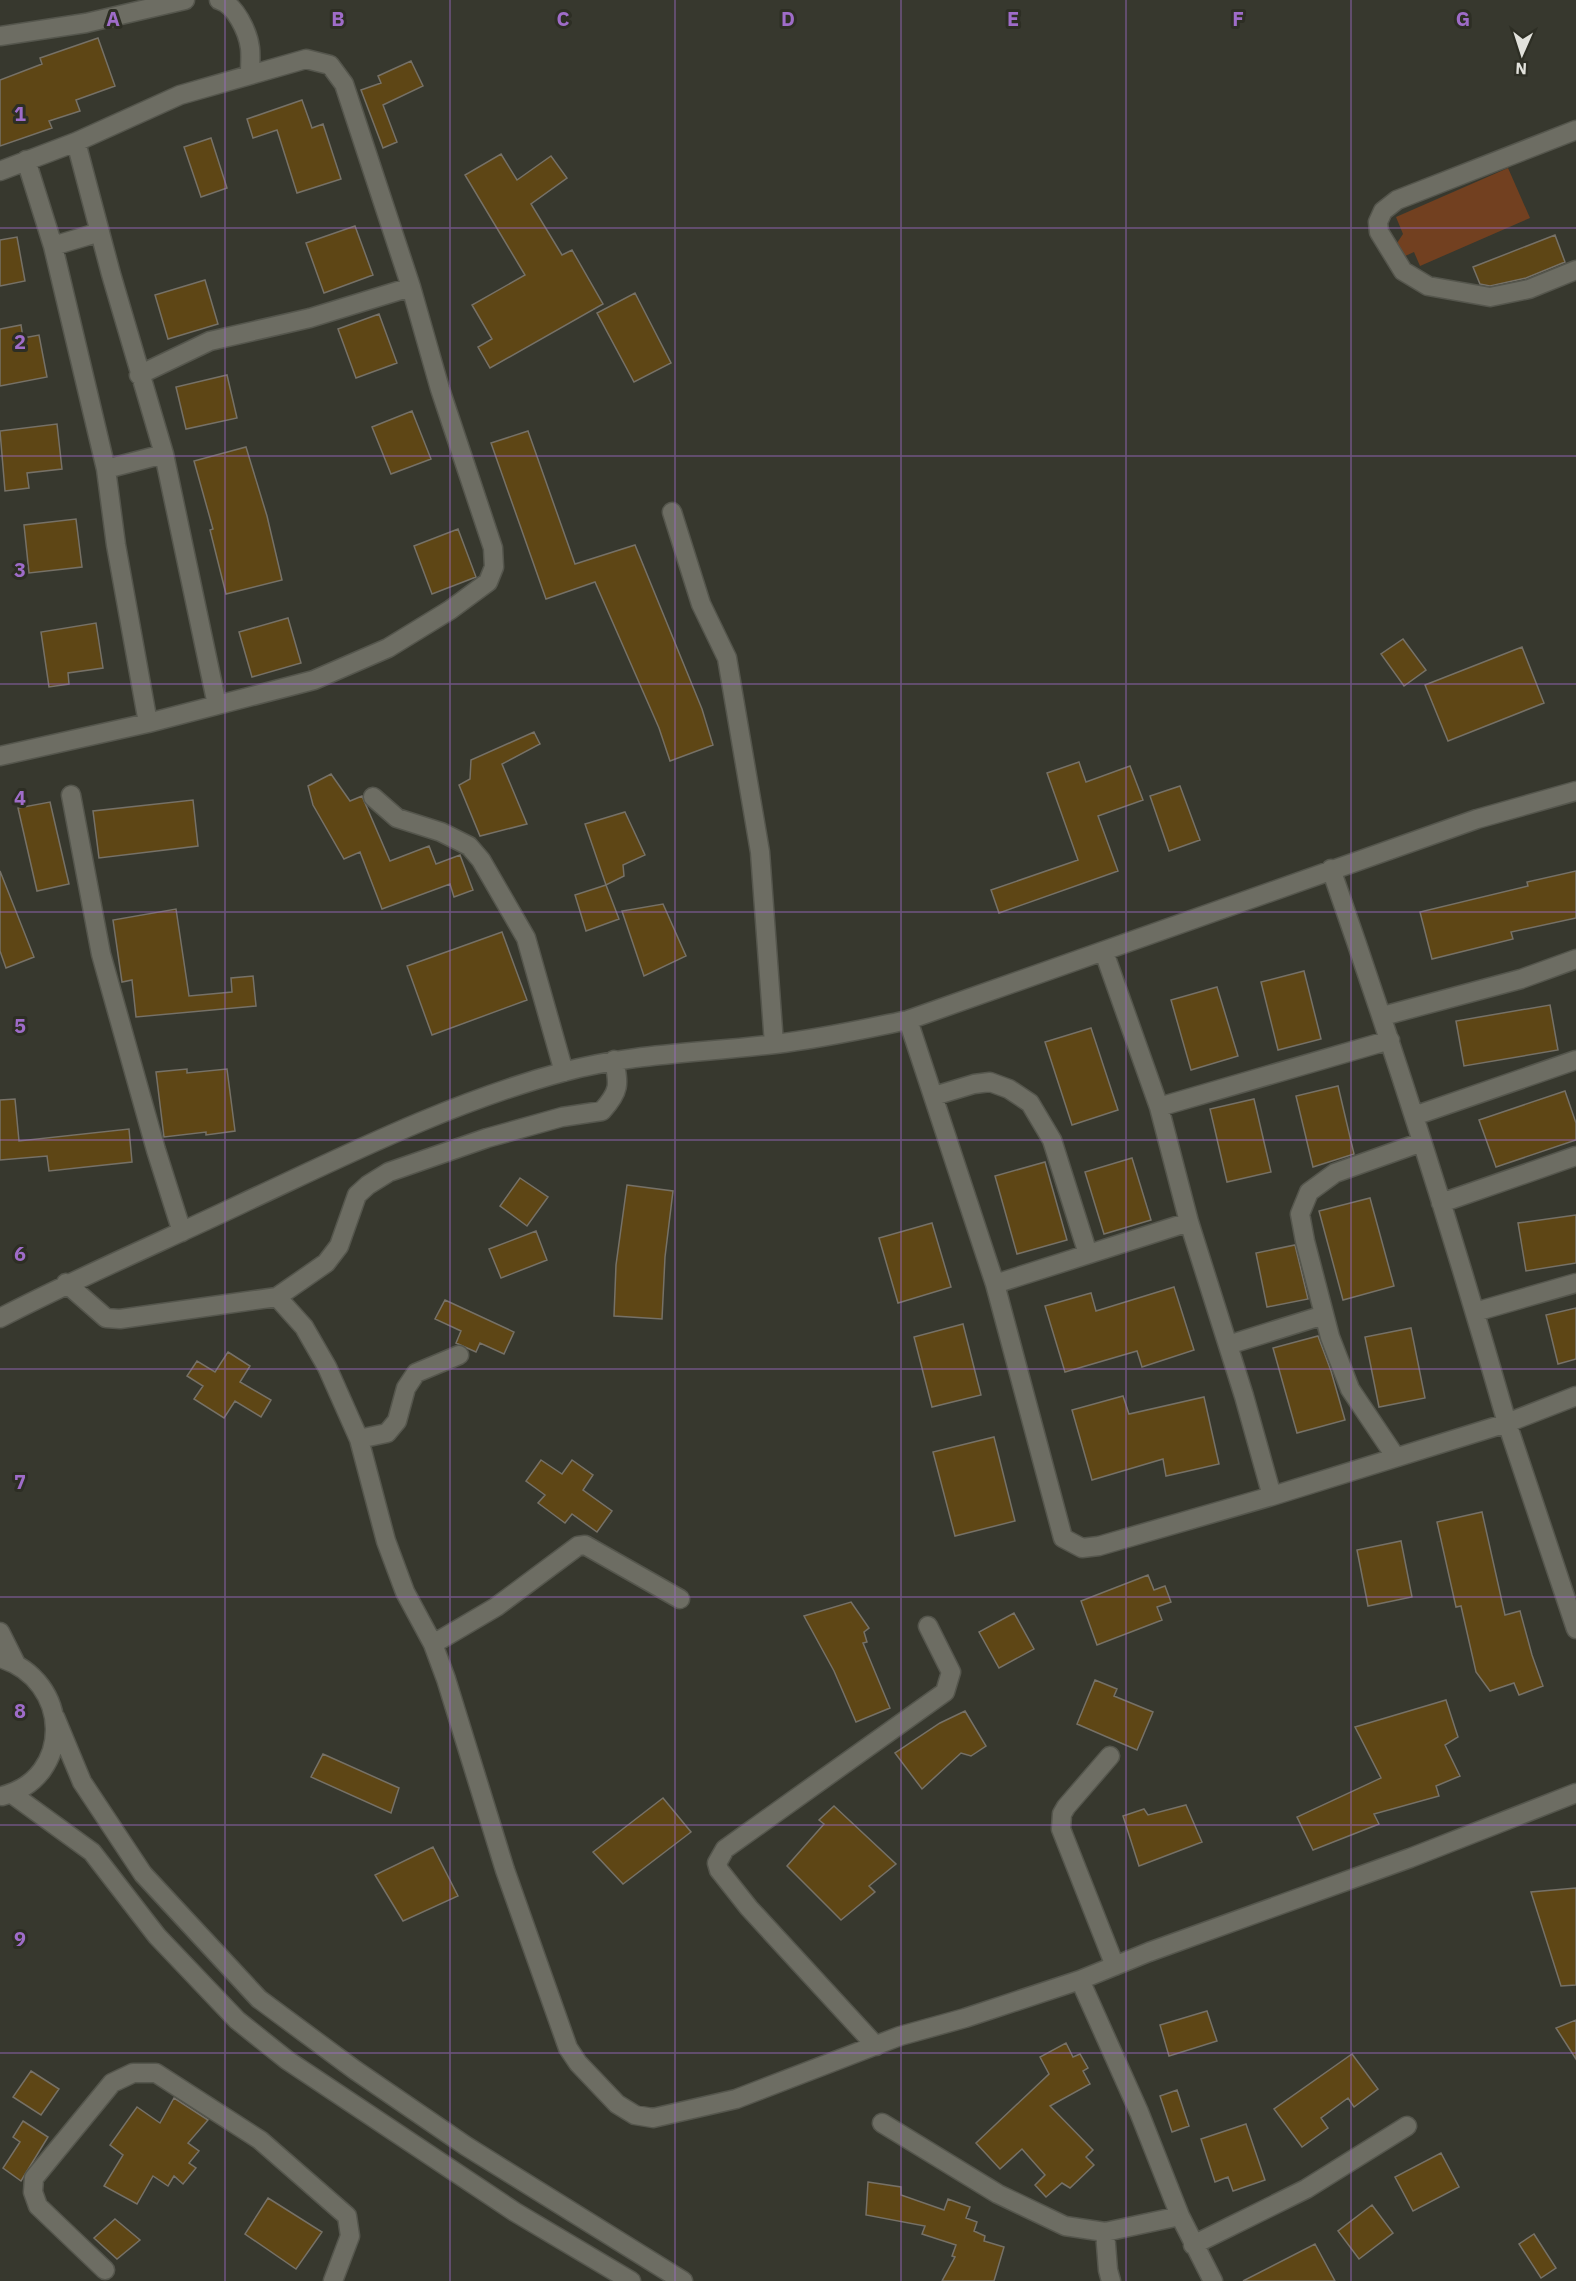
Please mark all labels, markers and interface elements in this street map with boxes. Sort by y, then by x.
text: A [106,5,120,32]
text: B [331,5,345,32]
text: C [556,5,570,32]
text: D [781,5,795,32]
text: E [1007,5,1019,32]
text: F [1232,5,1244,32]
text: G [1456,5,1470,32]
north arrow [1492,24,1552,84]
text: N [1515,59,1528,79]
text: 1 [14,100,26,127]
text: 2 [14,328,26,355]
text: 3 [14,556,26,583]
text: 4 [14,784,26,811]
text: 5 [14,1012,26,1039]
text: 6 [14,1240,26,1267]
text: 7 [14,1468,26,1495]
text: 8 [14,1697,26,1724]
text: 9 [14,1925,26,1952]

